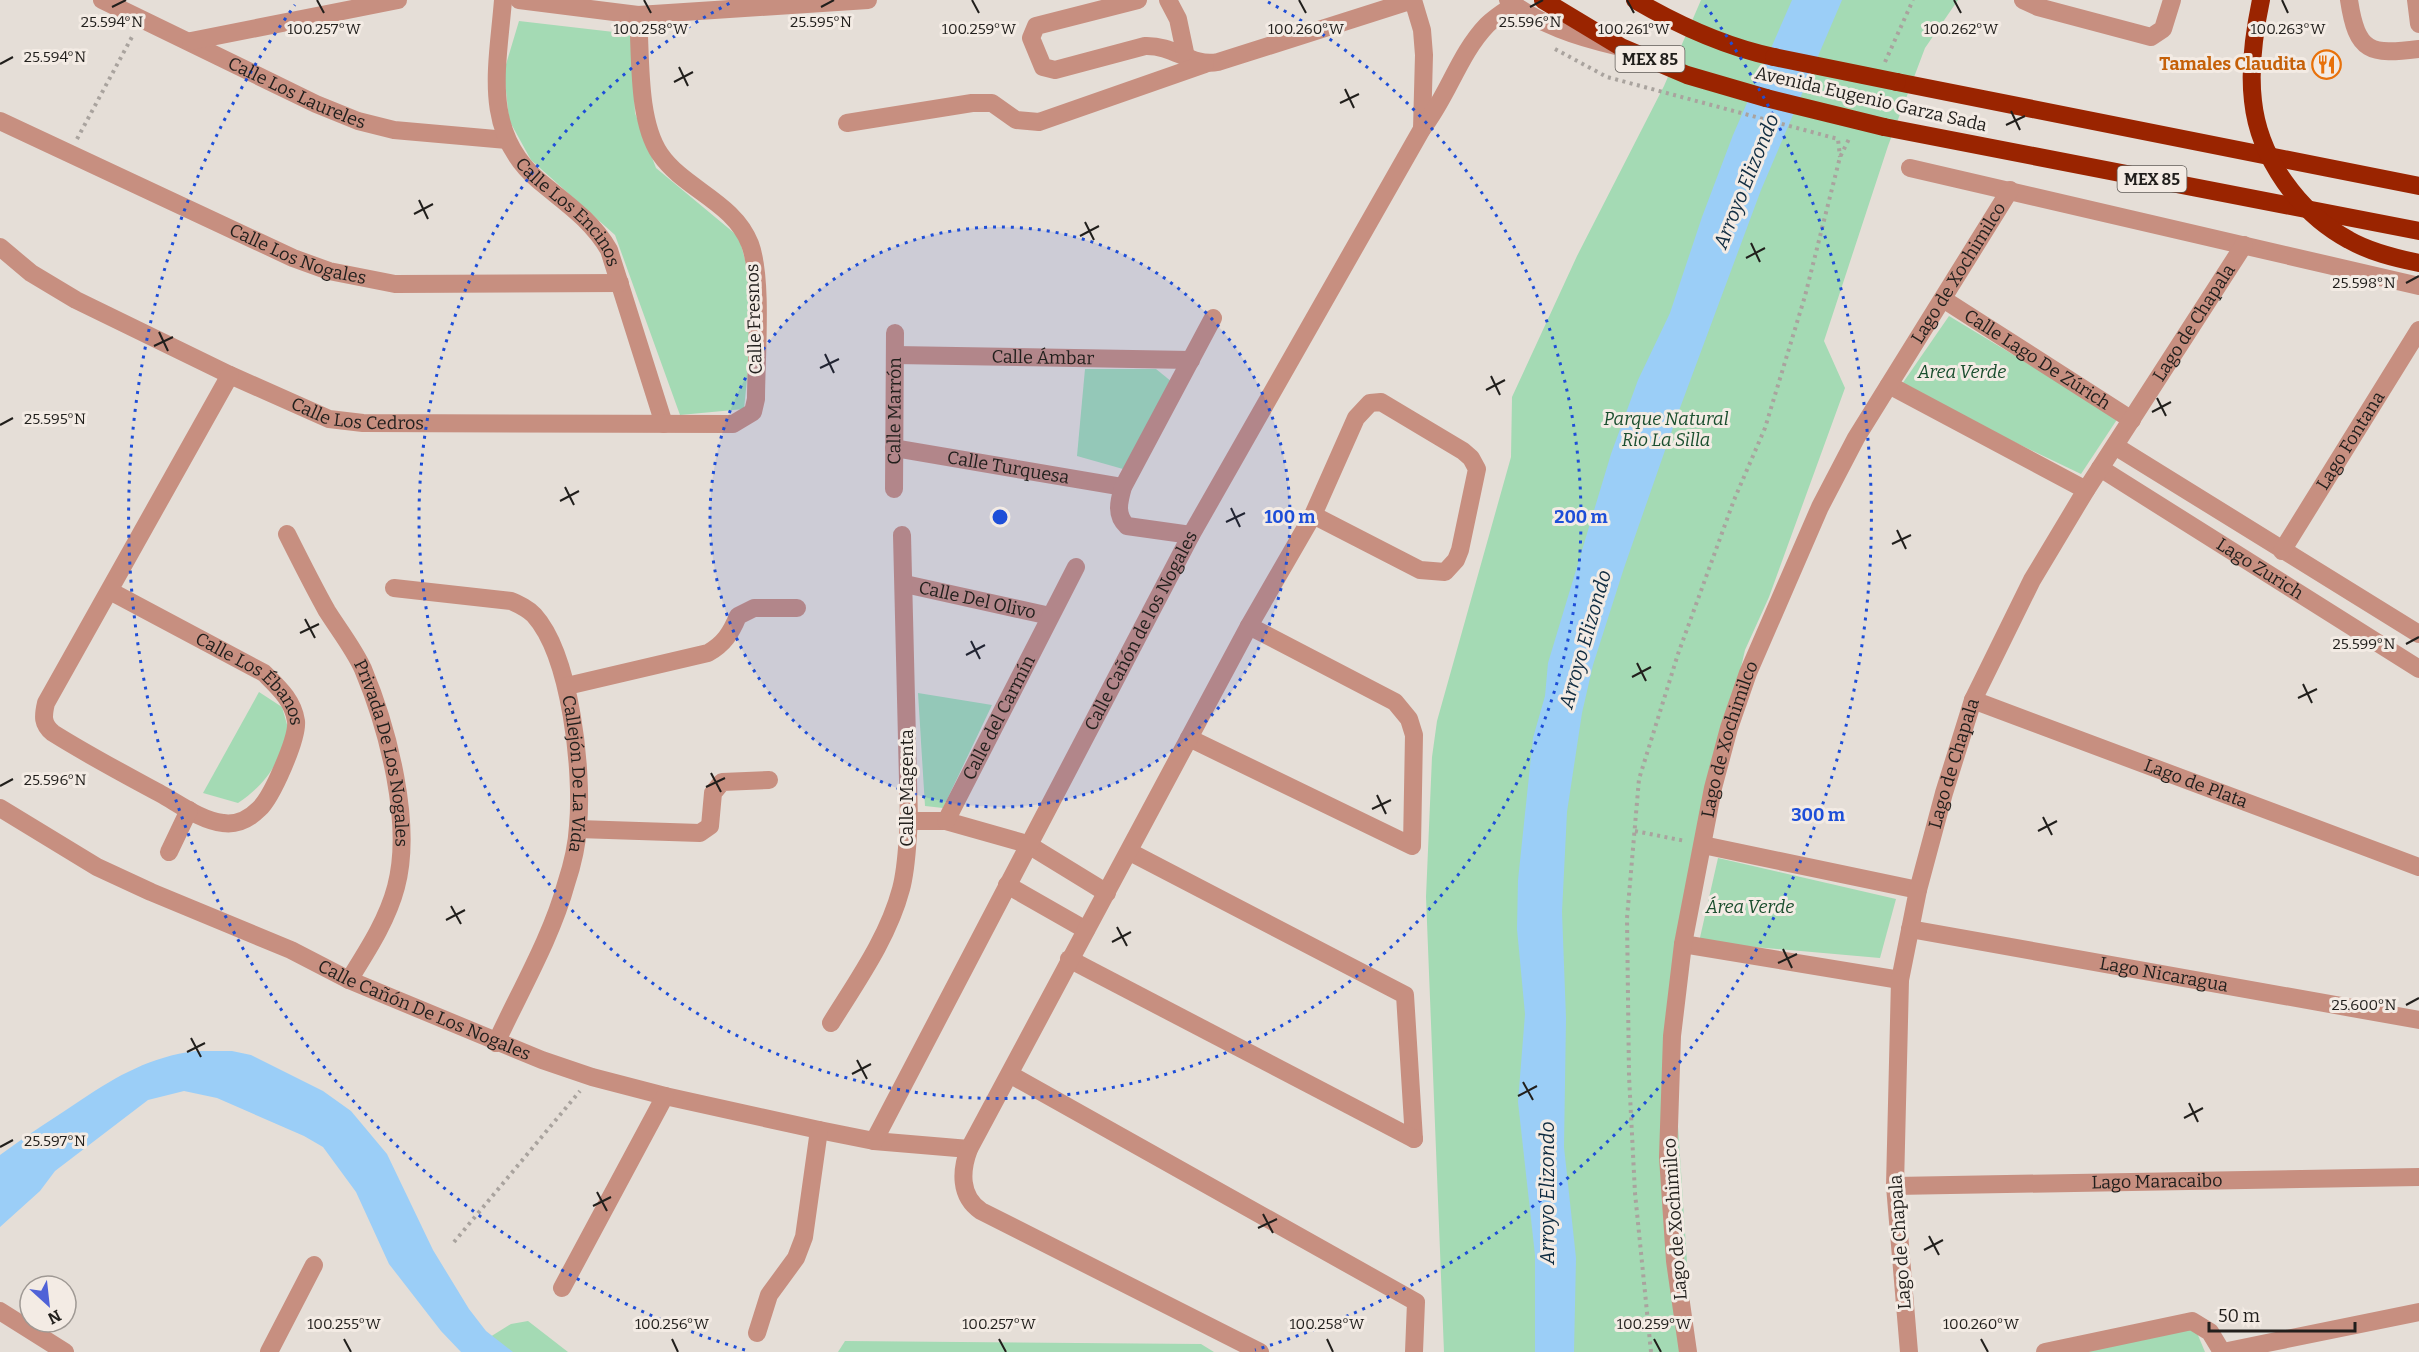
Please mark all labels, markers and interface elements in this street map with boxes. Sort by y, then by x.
text: 25.594°N [81,13,143,31]
text: 25.595°N [790,13,852,31]
text: 25.596°N [1499,13,1561,31]
text: 100.257°W [287,20,361,38]
text: 100.258°W [614,20,689,38]
text: 100.259°W [942,20,1017,38]
text: 100.260°W [1268,20,1345,38]
text: 100.261°W [1598,20,1671,38]
text: 100.262°W [1924,20,1999,38]
text: 100.263°W [2250,20,2326,38]
road number: MEX 85 [1616,46,1684,72]
text: 25.594°N [24,48,86,66]
restaurant icon: Tamales Claudita [2311,48,2343,80]
street label: Calle Los Laureles [224,52,368,133]
place label: Tamales Claudita [2159,53,2306,75]
street label: Avenida Eugenio Garza Sada [1753,62,1989,136]
water label: Arroyo Elizondo [1708,110,1784,253]
street label: Calle Los Encinos [511,153,624,269]
road number: MEX 85 [2118,166,2186,192]
street label: Lago de Xochimilco [1906,198,2011,348]
street label: Calle Los Nogales [226,219,368,289]
street label: Lago de Chapala [2148,260,2240,385]
street label: Calle Fresnos [741,263,767,375]
text: 25.598°N [2332,274,2396,292]
street label: Calle Lago De Zúrich [1960,304,2115,414]
street label: Calle Ámbar [991,346,1095,369]
street label: Calle Marrón [883,357,906,465]
park label: Area Verde [1917,361,2006,383]
street label: Lago Fontana [2312,387,2389,494]
street label: Calle Los Cedros [288,393,424,434]
park label: Parque Natural Rio La Silla [1603,408,1729,451]
text: 25.595°N [24,410,86,428]
street label: Calle Turquesa [946,446,1071,489]
text: 100 m [1264,506,1316,528]
text: 200 m [1554,506,1608,528]
centre of rings [990,507,1010,527]
street label: Calle Cañón de los Nogales [1080,527,1202,734]
street label: Lago Zurich [2212,533,2307,604]
water label: Arroyo Elizondo [1553,567,1616,712]
street label: Calle Del Olivo [917,576,1038,624]
street label: Calle Los Ébanos [192,628,307,727]
text: 25.599°N [2333,635,2396,653]
street label: Calle del Carmín [958,651,1040,784]
street label: Privada De Los Nogales [349,656,413,847]
street label: Lago de Xochimilco [1697,658,1763,819]
street label: Callejón De La Vida [557,693,590,855]
street label: Lago de Chapala [1924,695,1984,831]
street label: Calle Magenta [896,729,918,847]
street label: Lago de Plata [2141,754,2251,813]
text: 25.596°N [24,771,86,789]
text: 300 m [1791,804,1845,826]
park label: Área Verde [1705,896,1794,918]
street label: Lago Nicaragua [2098,952,2230,997]
street label: Calle Cañón De Los Nogales [314,955,534,1065]
text: 25.600°N [2331,996,2397,1014]
water label: Arroyo Elizondo [1535,1122,1559,1265]
text: 25.597°N [24,1132,86,1150]
street label: Lago de Xochimilco [1658,1137,1692,1301]
street label: Lago Maracaibo [2091,1169,2223,1194]
street label: Lago de Chapala [1884,1174,1916,1310]
north arrow [18,1274,78,1334]
scale bar [2209,1295,2354,1333]
text: 50 m [2218,1305,2260,1327]
text: N [45,1306,64,1328]
text: 100.255°W [307,1315,381,1333]
text: 100.256°W [635,1315,710,1333]
text: 100.257°W [962,1315,1036,1333]
text: 100.258°W [1290,1315,1365,1333]
text: 100.259°W [1617,1315,1692,1333]
text: 100.260°W [1943,1315,2020,1333]

